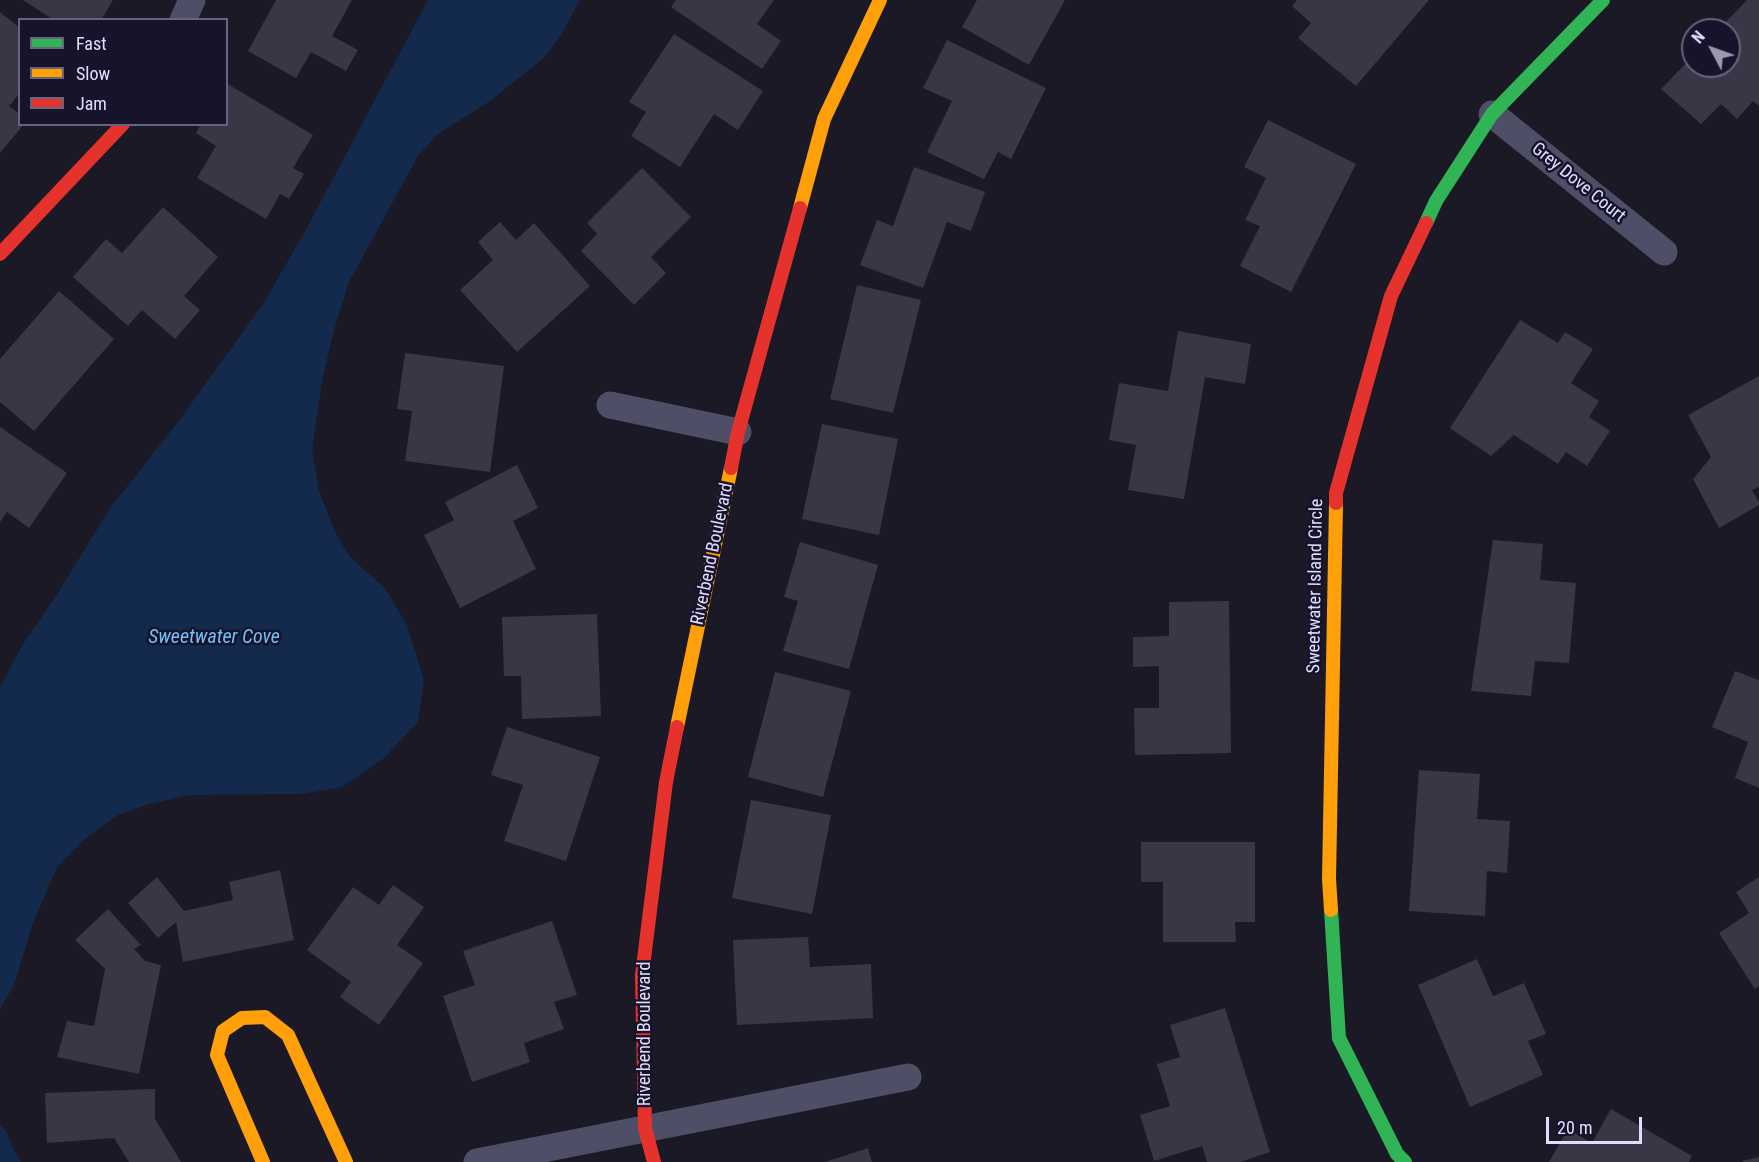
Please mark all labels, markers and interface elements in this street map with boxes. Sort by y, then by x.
legend [18,18,228,126]
north arrow [1681,18,1741,78]
text: N [1688,27,1709,47]
text: Fast [76,33,107,54]
text: Slow [76,63,110,84]
text: Jam [76,93,107,114]
street label: Grey Dove Court [1527,139,1629,227]
street label: Riverbend Boulevard [687,481,739,627]
street label: Sweetwater Island Circle [1304,498,1328,674]
water label: Sweetwater Cove [148,626,280,650]
street label: Riverbend Boulevard [634,962,656,1106]
scale bar [1549,1105,1645,1143]
text: 20 m [1557,1117,1592,1138]

